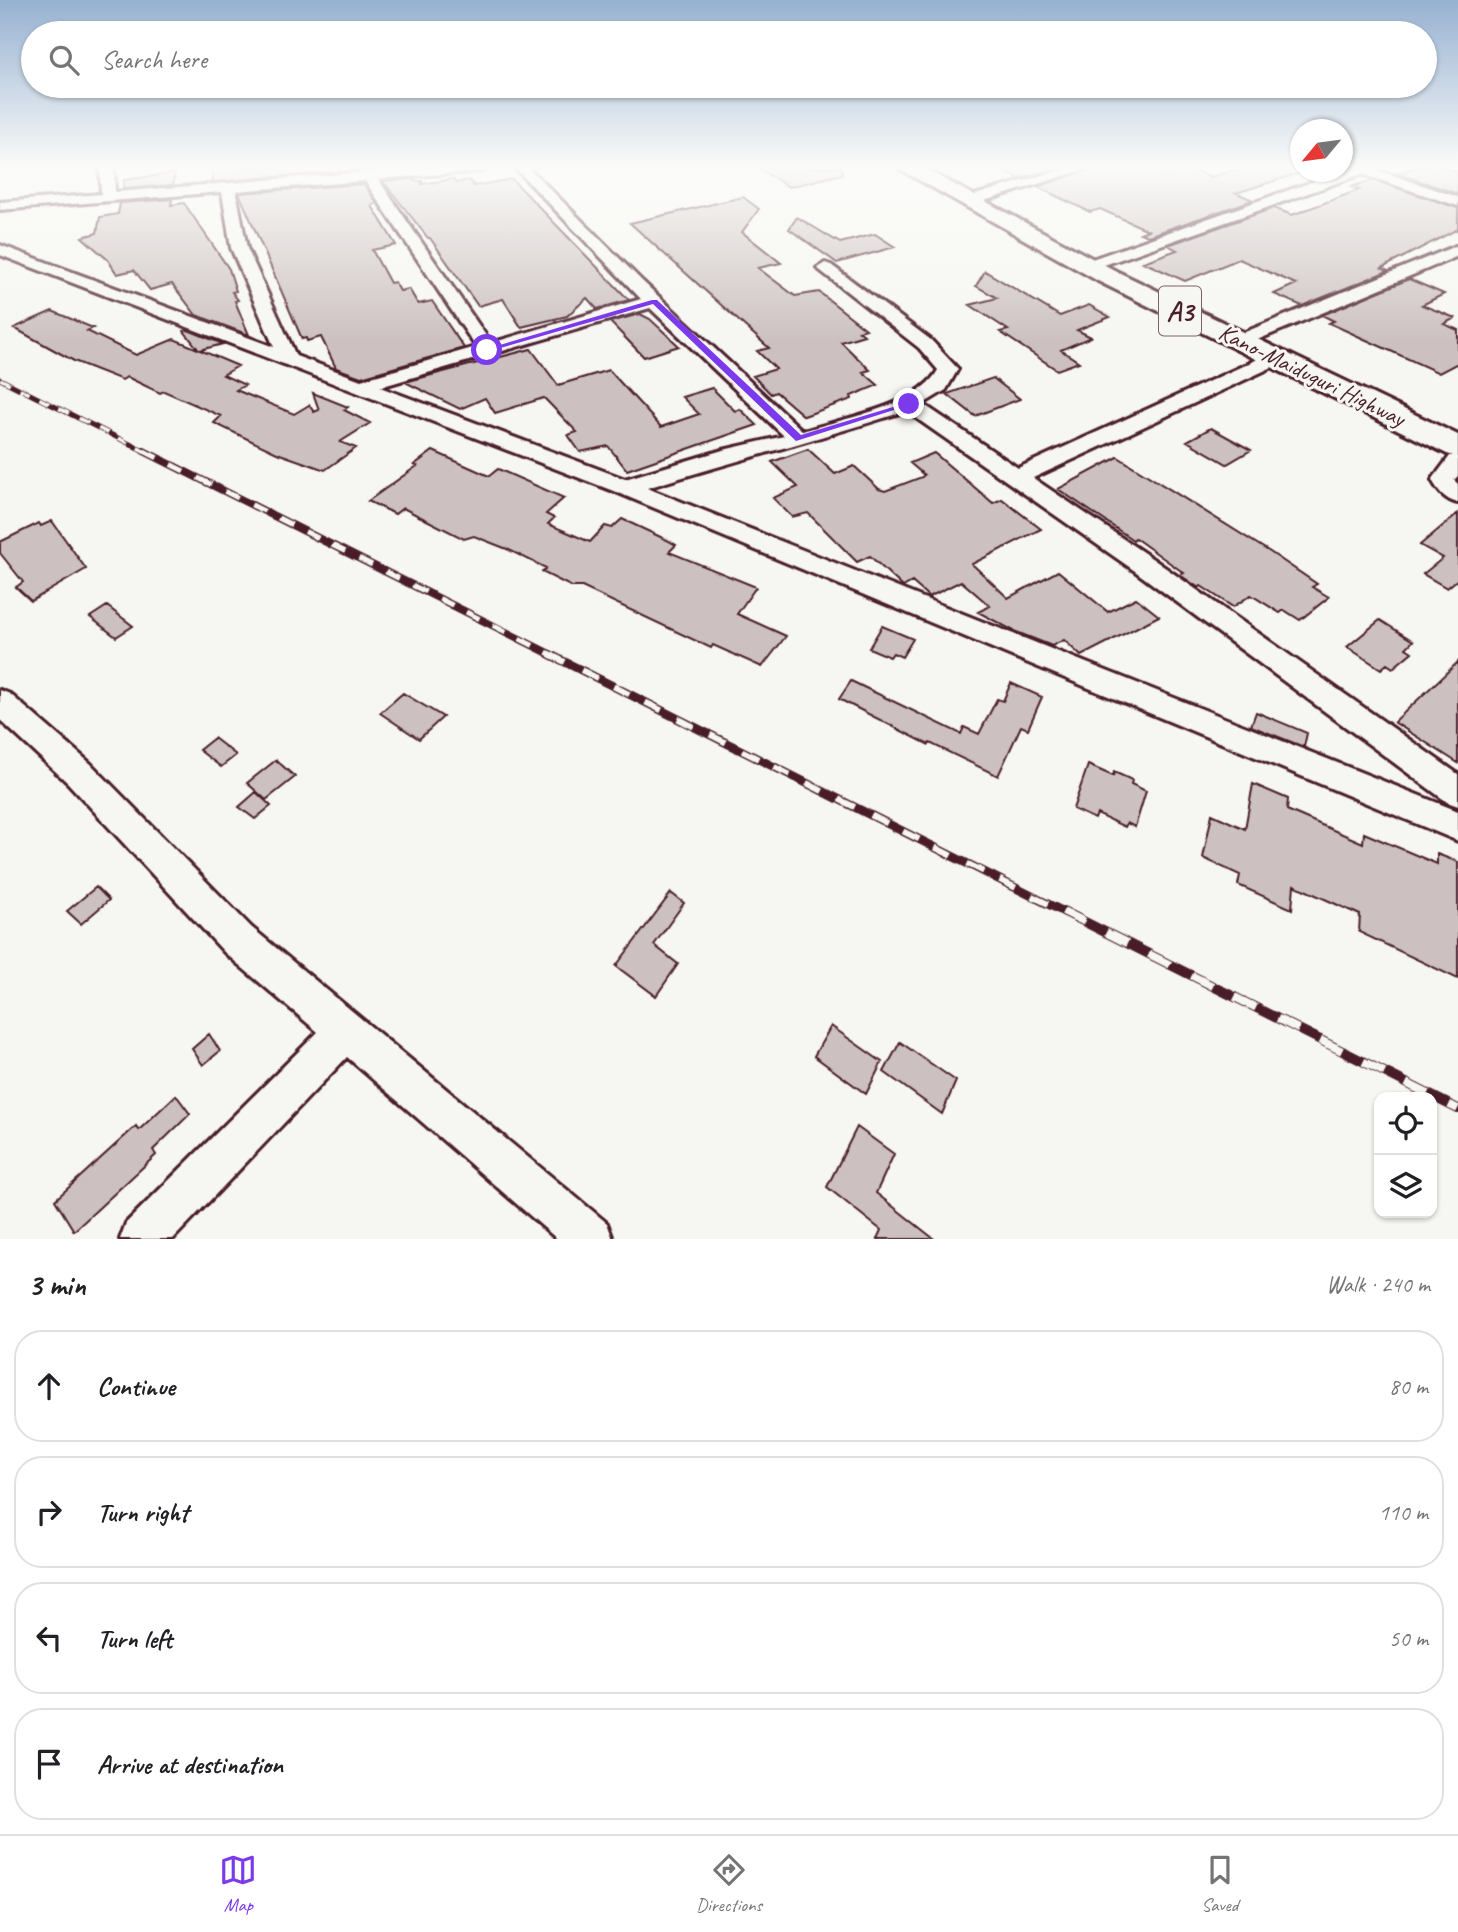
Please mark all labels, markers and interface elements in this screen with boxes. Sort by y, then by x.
search box [21,21,1437,98]
icon: search [45,41,83,79]
text: Search here [101,43,207,76]
north arrow [1290,119,1353,182]
road number: A3 [1159,286,1201,336]
street label: Kano-Maiduguri Highway [1214,317,1412,434]
route start [471,334,502,365]
route end [893,388,924,419]
map controls [1374,1092,1437,1218]
button: locate [1374,1092,1437,1155]
button: layers [1374,1155,1437,1218]
text: 3 min [28,1266,85,1304]
text: Walk · 240 m [1326,1270,1430,1299]
icon: ahead [30,1367,68,1405]
text: Continue [97,1370,175,1403]
text: 80 m [1389,1372,1428,1401]
icon: right [30,1493,68,1531]
text: Turn right [97,1496,188,1529]
text: 110 m [1379,1498,1428,1527]
icon: left [30,1619,68,1657]
text: Turn left [97,1622,172,1655]
text: 50 m [1389,1624,1428,1653]
icon: arrive [30,1745,68,1783]
text: Arrive at destination [97,1748,283,1781]
tab: Map [219,1851,257,1917]
tab: Directions [696,1851,762,1917]
tab: Saved [1201,1851,1239,1917]

